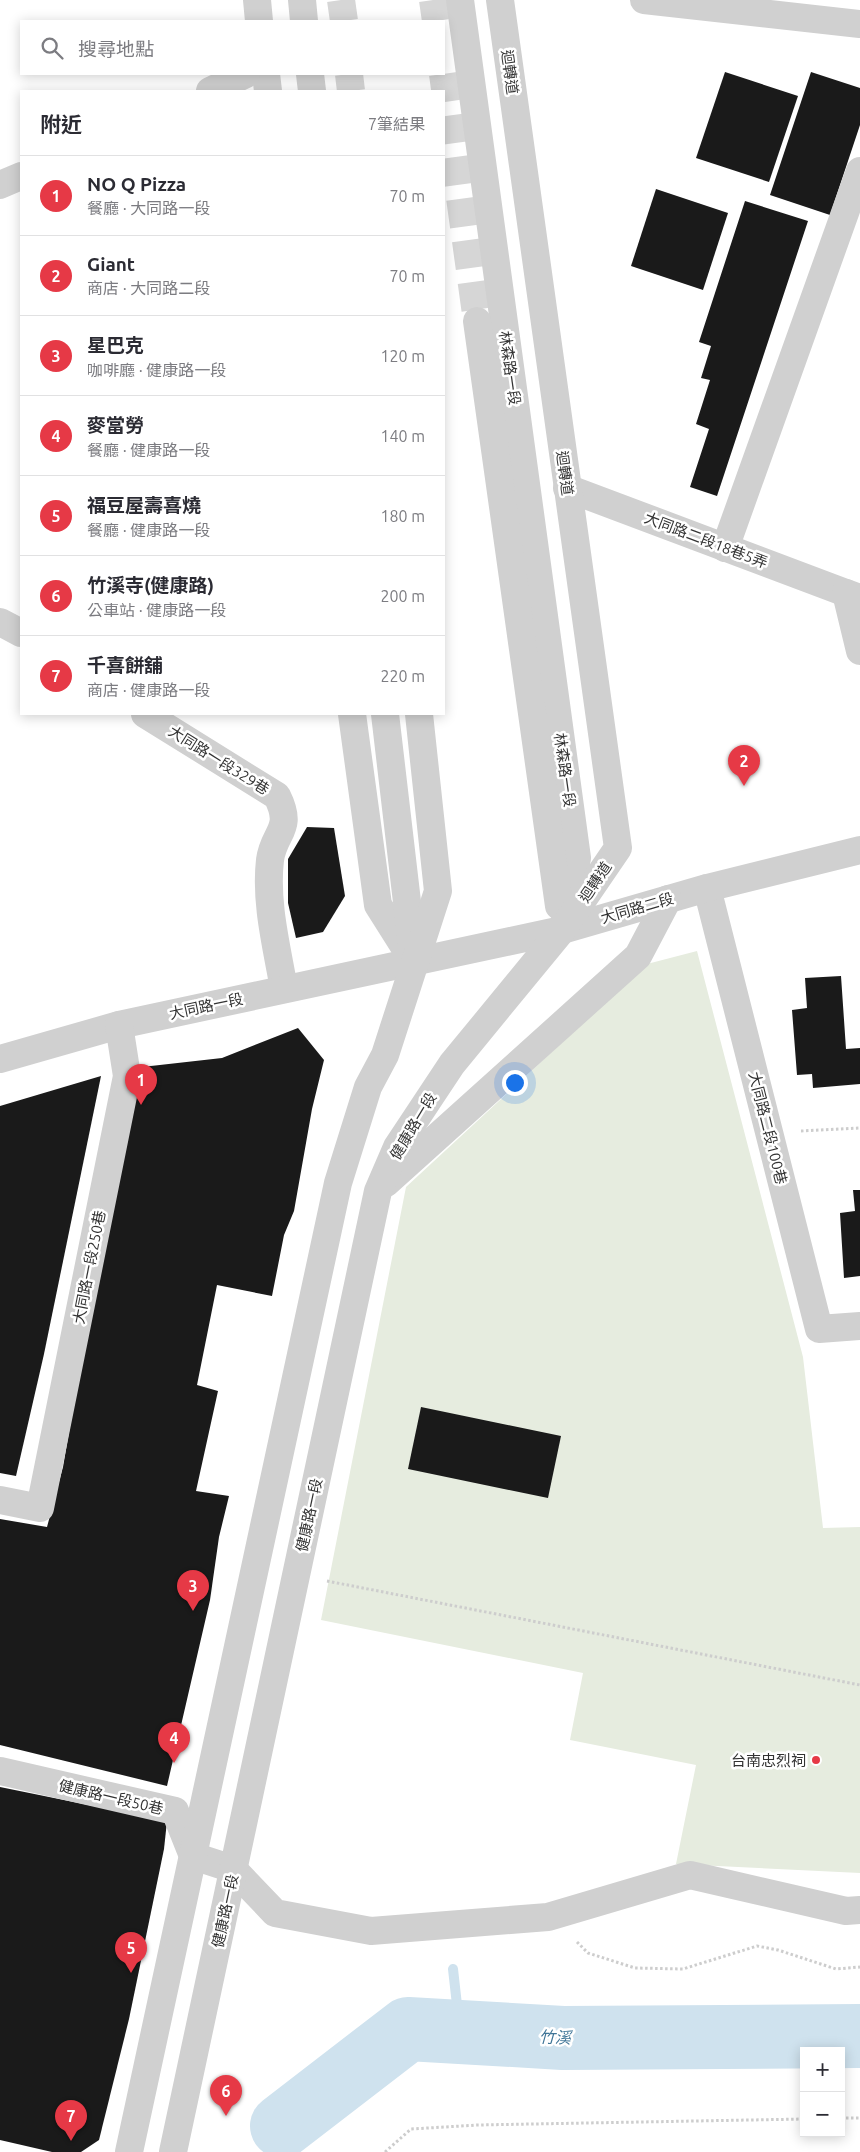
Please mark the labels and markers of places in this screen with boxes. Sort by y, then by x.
pin: 2 [728,745,760,786]
pin: 1 [125,1064,157,1105]
pin: 3 [177,1570,209,1611]
pin: 4 [158,1722,190,1763]
place label: 台南忠烈祠 [731,1752,806,1769]
marker: 台南忠烈祠 [810,1754,822,1766]
pin: 5 [115,1932,147,1973]
pin: 6 [210,2075,242,2116]
pin: 7 [55,2100,87,2141]

